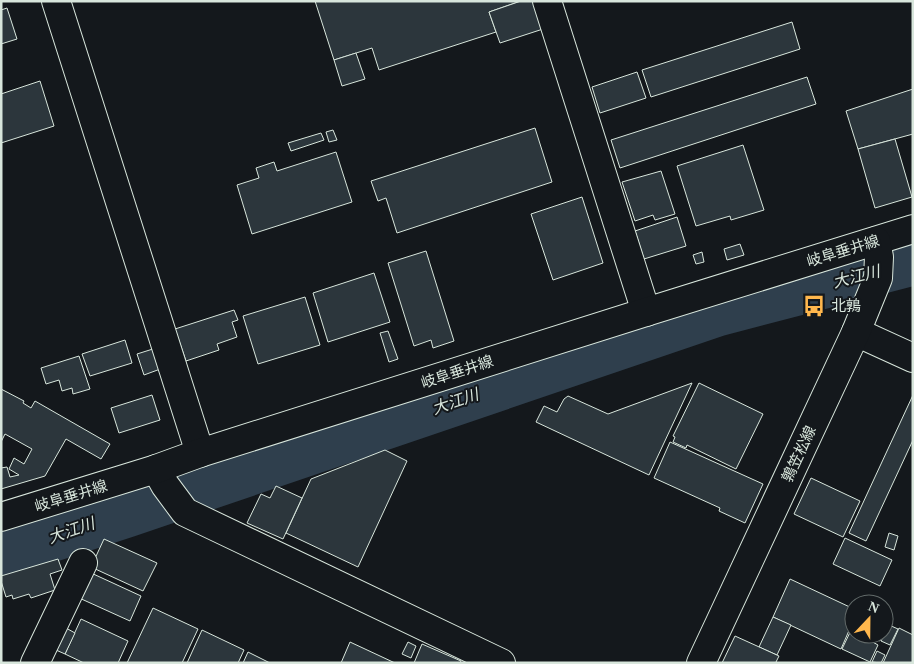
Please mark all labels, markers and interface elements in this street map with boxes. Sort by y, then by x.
street label: 岐阜垂井線 [804,231,881,270]
water label: 大江川 [831,262,883,291]
bus stop icon: 北鶉 [801,293,827,319]
place label: 北鶉 [831,297,861,314]
street label: 岐阜垂井線 [419,352,495,391]
water label: 大江川 [430,385,483,417]
street label: 鶉笠松線 [779,423,819,485]
street label: 岐阜垂井線 [32,476,109,515]
water label: 大江川 [46,514,99,546]
north arrow [844,594,894,644]
text: N [866,599,881,616]

